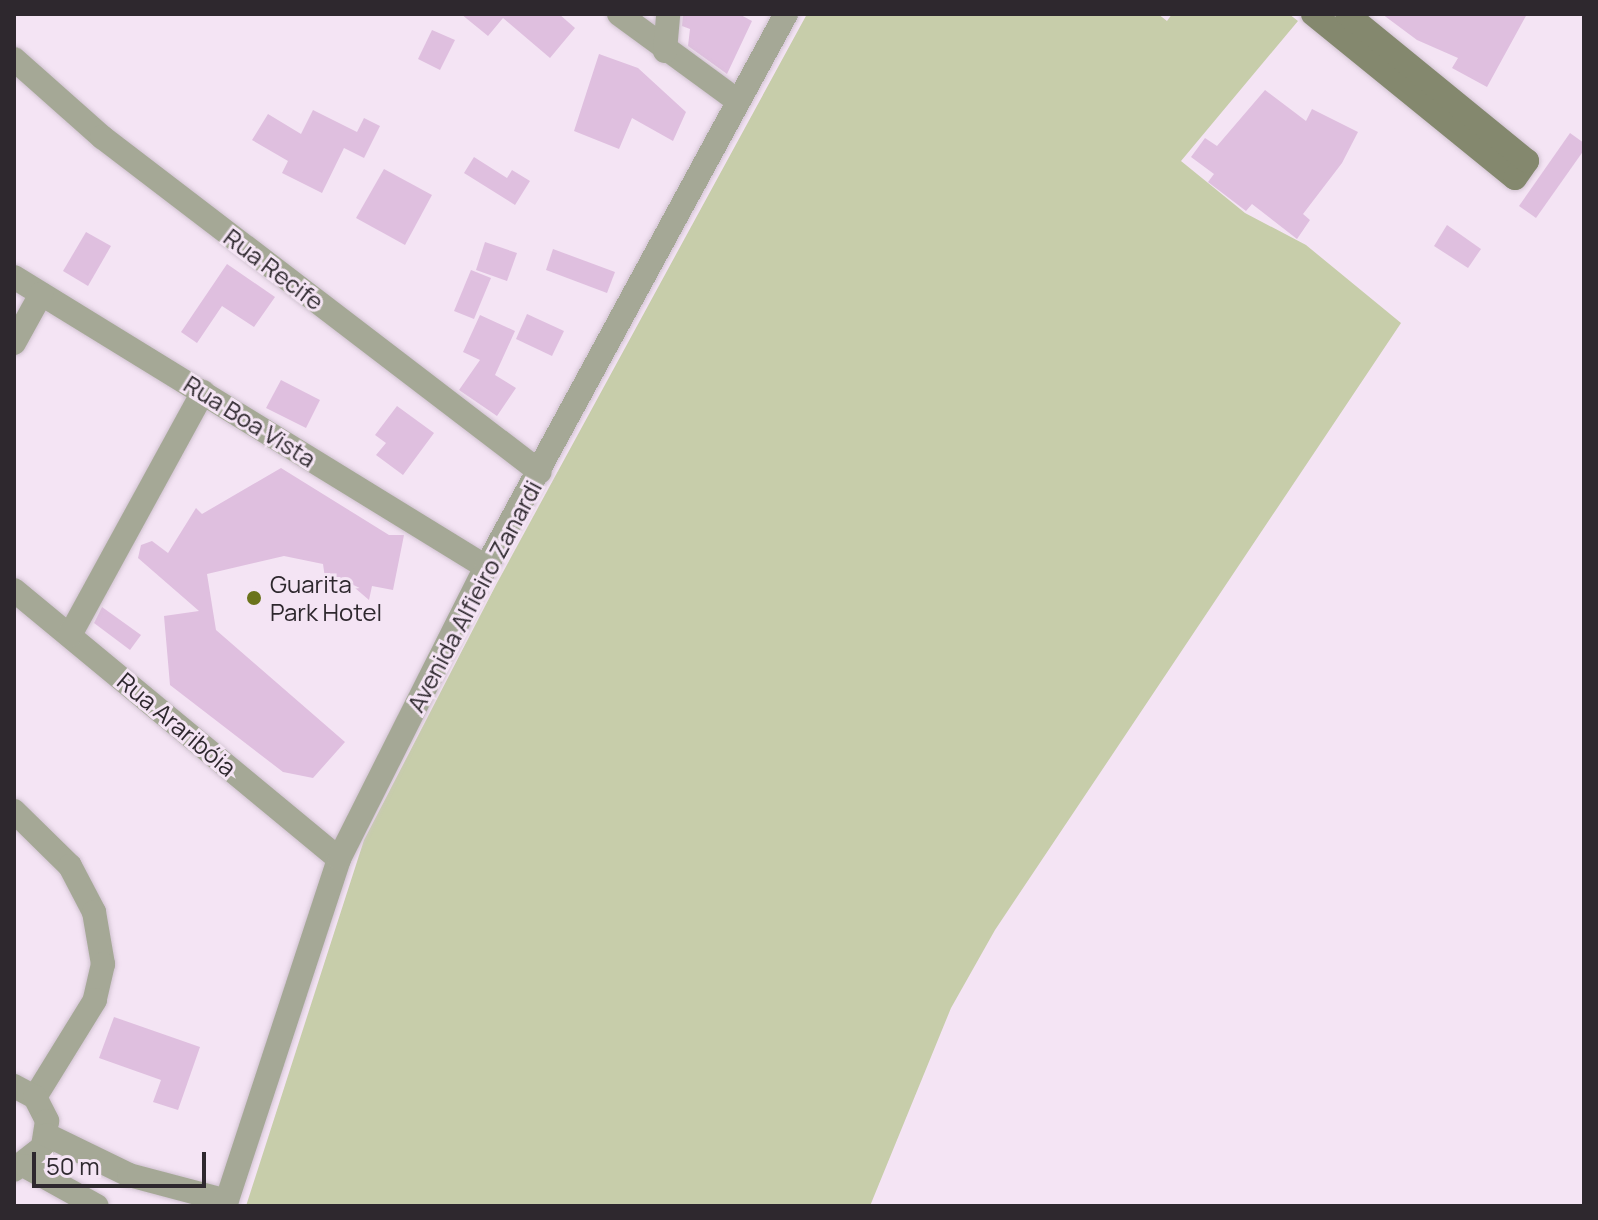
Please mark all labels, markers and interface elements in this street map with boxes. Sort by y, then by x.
street label: Rua Recife [219,222,329,316]
street label: Rua Boa Vista [179,369,321,473]
street label: Avenida Alfieiro Zanardi [401,475,547,717]
place label: Guarita Park Hotel [270,570,382,626]
marker: Guarita Park Hotel [245,589,263,607]
street label: Rua Araribóia [112,666,242,782]
scale bar [36,1136,210,1186]
text: 50 m [46,1149,100,1182]

